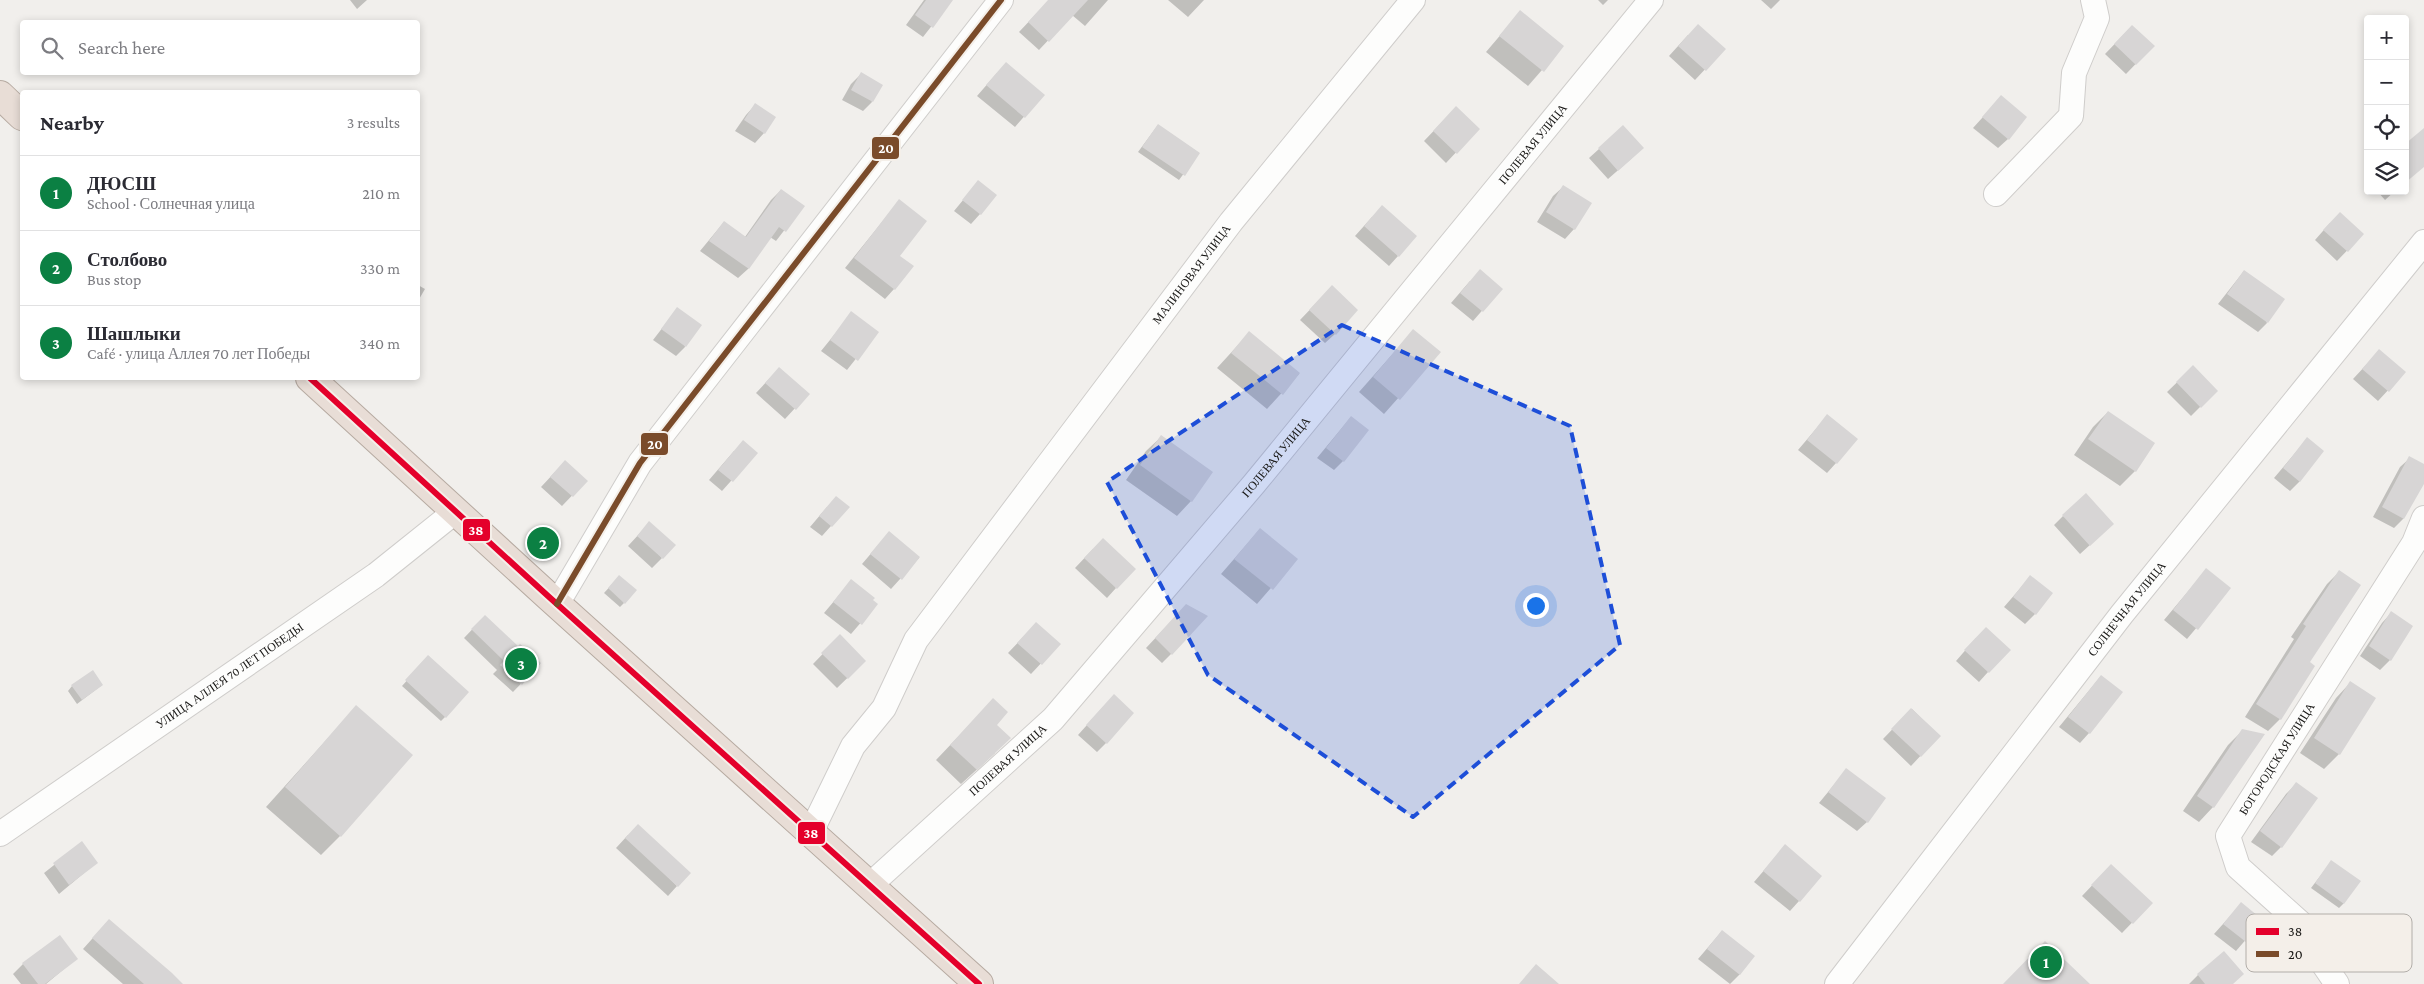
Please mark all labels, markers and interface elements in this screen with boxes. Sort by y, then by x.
map controls [2364,15,2409,195]
button: + [2364,15,2409,60]
search box [20,20,420,75]
icon: search [38,34,66,62]
text: Search here [78,37,165,58]
button: − [2364,60,2409,105]
street label: ПОЛЕВАЯ УЛИЦА [1496,101,1570,187]
button: locate [2364,105,2409,150]
text: Nearby [40,111,104,135]
text: 3 results [347,114,400,131]
line badge: 20 [871,136,900,160]
text: 20 [878,140,894,156]
button: layers [2364,150,2409,195]
text: ДЮСШ [87,173,156,194]
text: 1 [53,185,59,202]
text: 210 m [362,185,400,202]
text: School · Солнечная улица [87,195,255,212]
street label: МАЛИНОВАЯ УЛИЦА [1150,221,1234,327]
text: Столбово [87,249,167,270]
text: 2 [52,260,60,277]
text: 330 m [360,260,400,277]
text: Bus stop [87,271,141,288]
text: Шашлыки [87,323,181,344]
text: 3 [52,335,60,352]
text: 340 m [359,335,400,352]
text: Café · улица Аллея 70 лет Победы [87,345,310,362]
street label: ПОЛЕВАЯ УЛИЦА [1239,414,1313,500]
line badge: 20 [640,432,669,456]
text: 20 [647,436,663,452]
line badge: 38 [462,518,491,542]
text: 38 [469,522,483,538]
pin: 2 [527,524,559,562]
street label: СОЛНЕЧНАЯ УЛИЦА [2085,559,2169,659]
your location [1523,593,1549,619]
street label: УЛИЦА АЛЛЕЯ 70 ЛЕТ ПОБЕДЫ [153,620,307,731]
pin: 3 [505,645,537,683]
street label: БОГОРОДСКАЯ УЛИЦА [2236,700,2318,818]
street label: ПОЛЕВАЯ УЛИЦА [966,721,1050,799]
line badge: 38 [797,821,826,845]
text: 38 [804,825,818,841]
legend [2246,914,2412,972]
text: 38 [2288,923,2302,939]
pin: 1 [2030,943,2062,981]
text: 20 [2288,946,2303,962]

